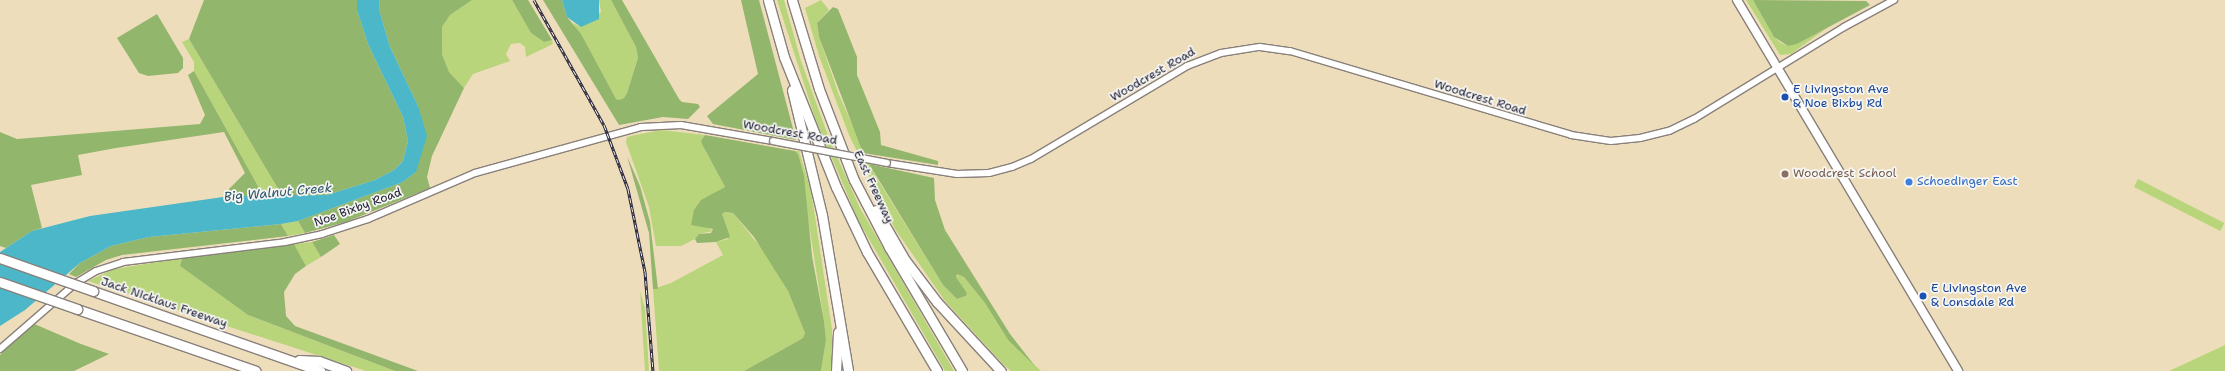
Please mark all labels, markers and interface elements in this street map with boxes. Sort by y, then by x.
street label: Woodcrest Road [1108,45,1198,105]
street label: Woodcrest Road [1432,77,1528,119]
place label: E Livingston Ave & Noe Bixby Rd [1793,83,1889,111]
marker: E Livingston Ave & Noe Bixby Rd [1780,92,1790,102]
street label: Woodcrest Road [742,118,838,148]
street label: East Freeway [850,148,896,226]
place label: Woodcrest School [1793,167,1896,181]
marker: Woodcrest School [1780,169,1790,179]
place label: Schoedinger East [1917,175,2018,189]
marker: Schoedinger East [1904,177,1914,187]
water label: Big Walnut Creek [223,181,333,205]
street label: Noe Bixby Road [312,185,404,231]
street label: Jack Nicklaus Freeway [99,275,229,331]
place label: E Livingston Ave & Lonsdale Rd [1931,282,2027,310]
marker: E Livingston Ave & Lonsdale Rd [1918,291,1928,301]

